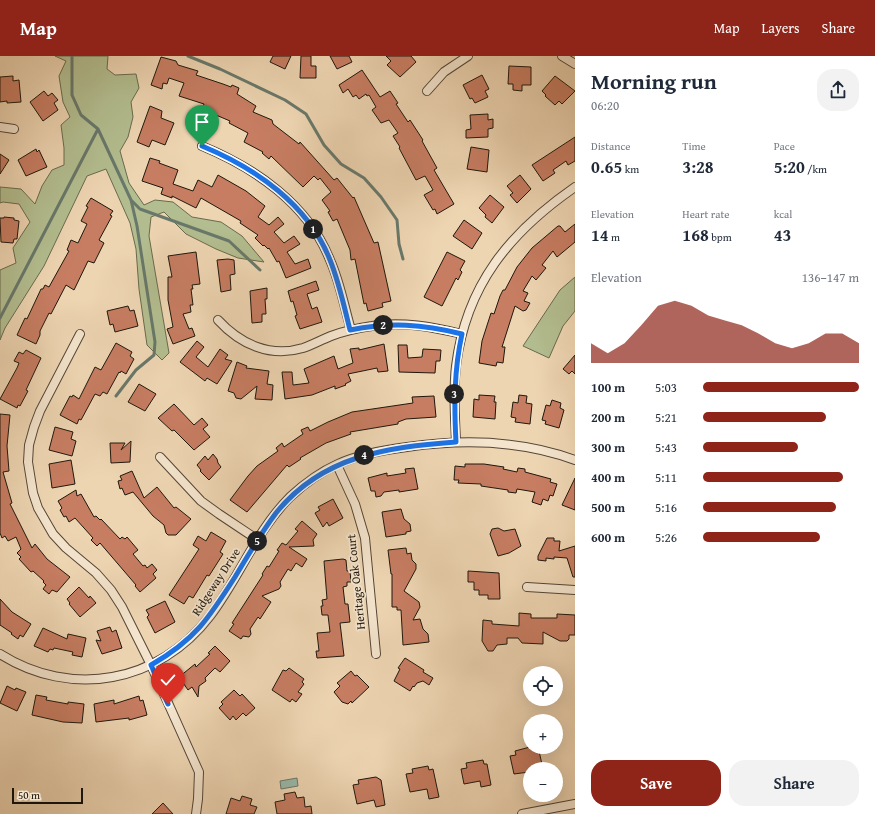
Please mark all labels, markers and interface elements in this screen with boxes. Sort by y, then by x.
text: Map [20,14,57,42]
text: Map [714,18,740,38]
text: Layers [762,18,800,38]
text: Share [822,18,855,38]
text: Morning run [591,65,717,97]
button: share [817,69,859,111]
text: 06:20 [591,96,619,115]
pin [185,105,219,146]
icon: arrive [191,111,213,133]
text: Distance [591,138,630,154]
text: Time [682,138,706,154]
text: Pace [774,138,795,154]
text: 0.65 [591,154,622,179]
text: 3:28 [682,154,714,179]
text: 5:20 [774,154,805,179]
text: km [622,161,639,177]
text: /km [805,161,827,177]
text: Elevation [591,206,634,222]
text: Heart rate [682,206,730,222]
text: kcal [774,206,792,222]
pin: 1 [303,219,323,239]
text: 1 [310,221,316,237]
text: 14 [591,222,609,247]
text: 168 [682,222,709,247]
text: 43 [774,222,791,247]
text: m [609,229,620,245]
text: bpm [709,229,732,245]
text: Elevation [591,268,642,287]
text: 136–147 m [802,268,859,287]
pin: 2 [373,315,393,335]
text: 2 [380,317,386,333]
text: 100 m [591,378,625,397]
text: 5:03 [655,378,677,397]
pin: 3 [444,384,464,404]
text: 3 [451,386,457,402]
text: 200 m [591,408,625,427]
text: 5:21 [655,408,677,427]
text: 300 m [591,438,625,457]
text: 5:43 [655,438,677,457]
pin: 4 [354,445,374,465]
text: 4 [361,447,367,463]
text: 400 m [591,468,625,487]
text: 5:11 [655,468,677,487]
text: 500 m [591,498,625,517]
text: 5:16 [655,498,677,517]
text: 600 m [591,528,625,547]
text: 5:26 [655,528,677,547]
pin: 5 [247,531,267,551]
text: 5 [254,533,260,549]
street label: Heritage Oak Court [342,533,369,631]
street label: Ridgeway Drive [187,544,244,619]
pin [151,663,185,704]
map controls [523,666,563,802]
button: locate [523,666,563,706]
icon: check [157,669,179,691]
button: + [523,714,563,754]
button: Save [591,760,721,806]
button: Share [729,760,859,806]
button: − [523,762,563,802]
scale bar [12,786,83,805]
text: 50 m [18,787,40,803]

